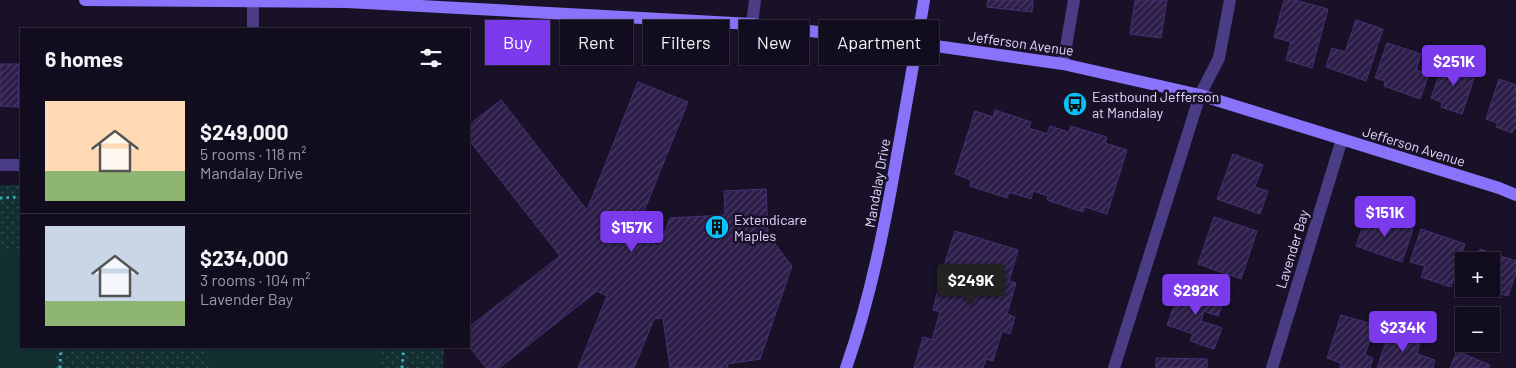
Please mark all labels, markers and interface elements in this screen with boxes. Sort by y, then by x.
chip: Buy [485,20,550,65]
chip: Rent [560,20,633,65]
chip: Filters [643,20,729,65]
chip: New [739,20,809,65]
chip: Apartment [819,20,939,65]
street label: Jefferson Avenue [967,27,1075,59]
icon: filters [417,44,445,72]
pin: $251K [1419,44,1489,87]
text: 6 homes [45,46,123,71]
text: $251K [1433,51,1475,70]
place label: Eastbound Jefferson at Mandalay [1092,88,1219,121]
bus stop icon: Eastbound Jefferson at Mandalay [1062,91,1088,117]
text: $249,000 [200,119,289,144]
icon: home [85,121,145,181]
street label: Jefferson Avenue [1361,122,1467,170]
street label: Mandalay Drive [861,137,893,229]
text: 5 rooms · 118 m² [200,144,307,163]
text: Mandalay Drive [200,163,303,182]
pin: $151K [1350,196,1420,238]
text: $151K [1366,202,1404,221]
street label: Lavender Bay [1272,207,1312,290]
pin: $157K [597,210,667,253]
place label: Extendicare Maples [734,211,807,244]
building icon: Extendicare Maples [704,214,730,240]
text: $157K [611,217,653,236]
text: $234,000 [200,245,288,270]
icon: home [85,246,145,306]
map controls [1455,252,1500,352]
button: + [1455,252,1500,297]
pin: $249K [936,264,1006,306]
text: 3 rooms · 104 m² [200,270,310,289]
text: $249K [948,270,994,289]
pin: $292K [1161,274,1231,316]
text: $292K [1173,280,1219,299]
text: Lavender Bay [200,289,293,308]
button: − [1455,307,1500,352]
pin: $234K [1368,310,1438,353]
text: $234K [1380,317,1426,336]

